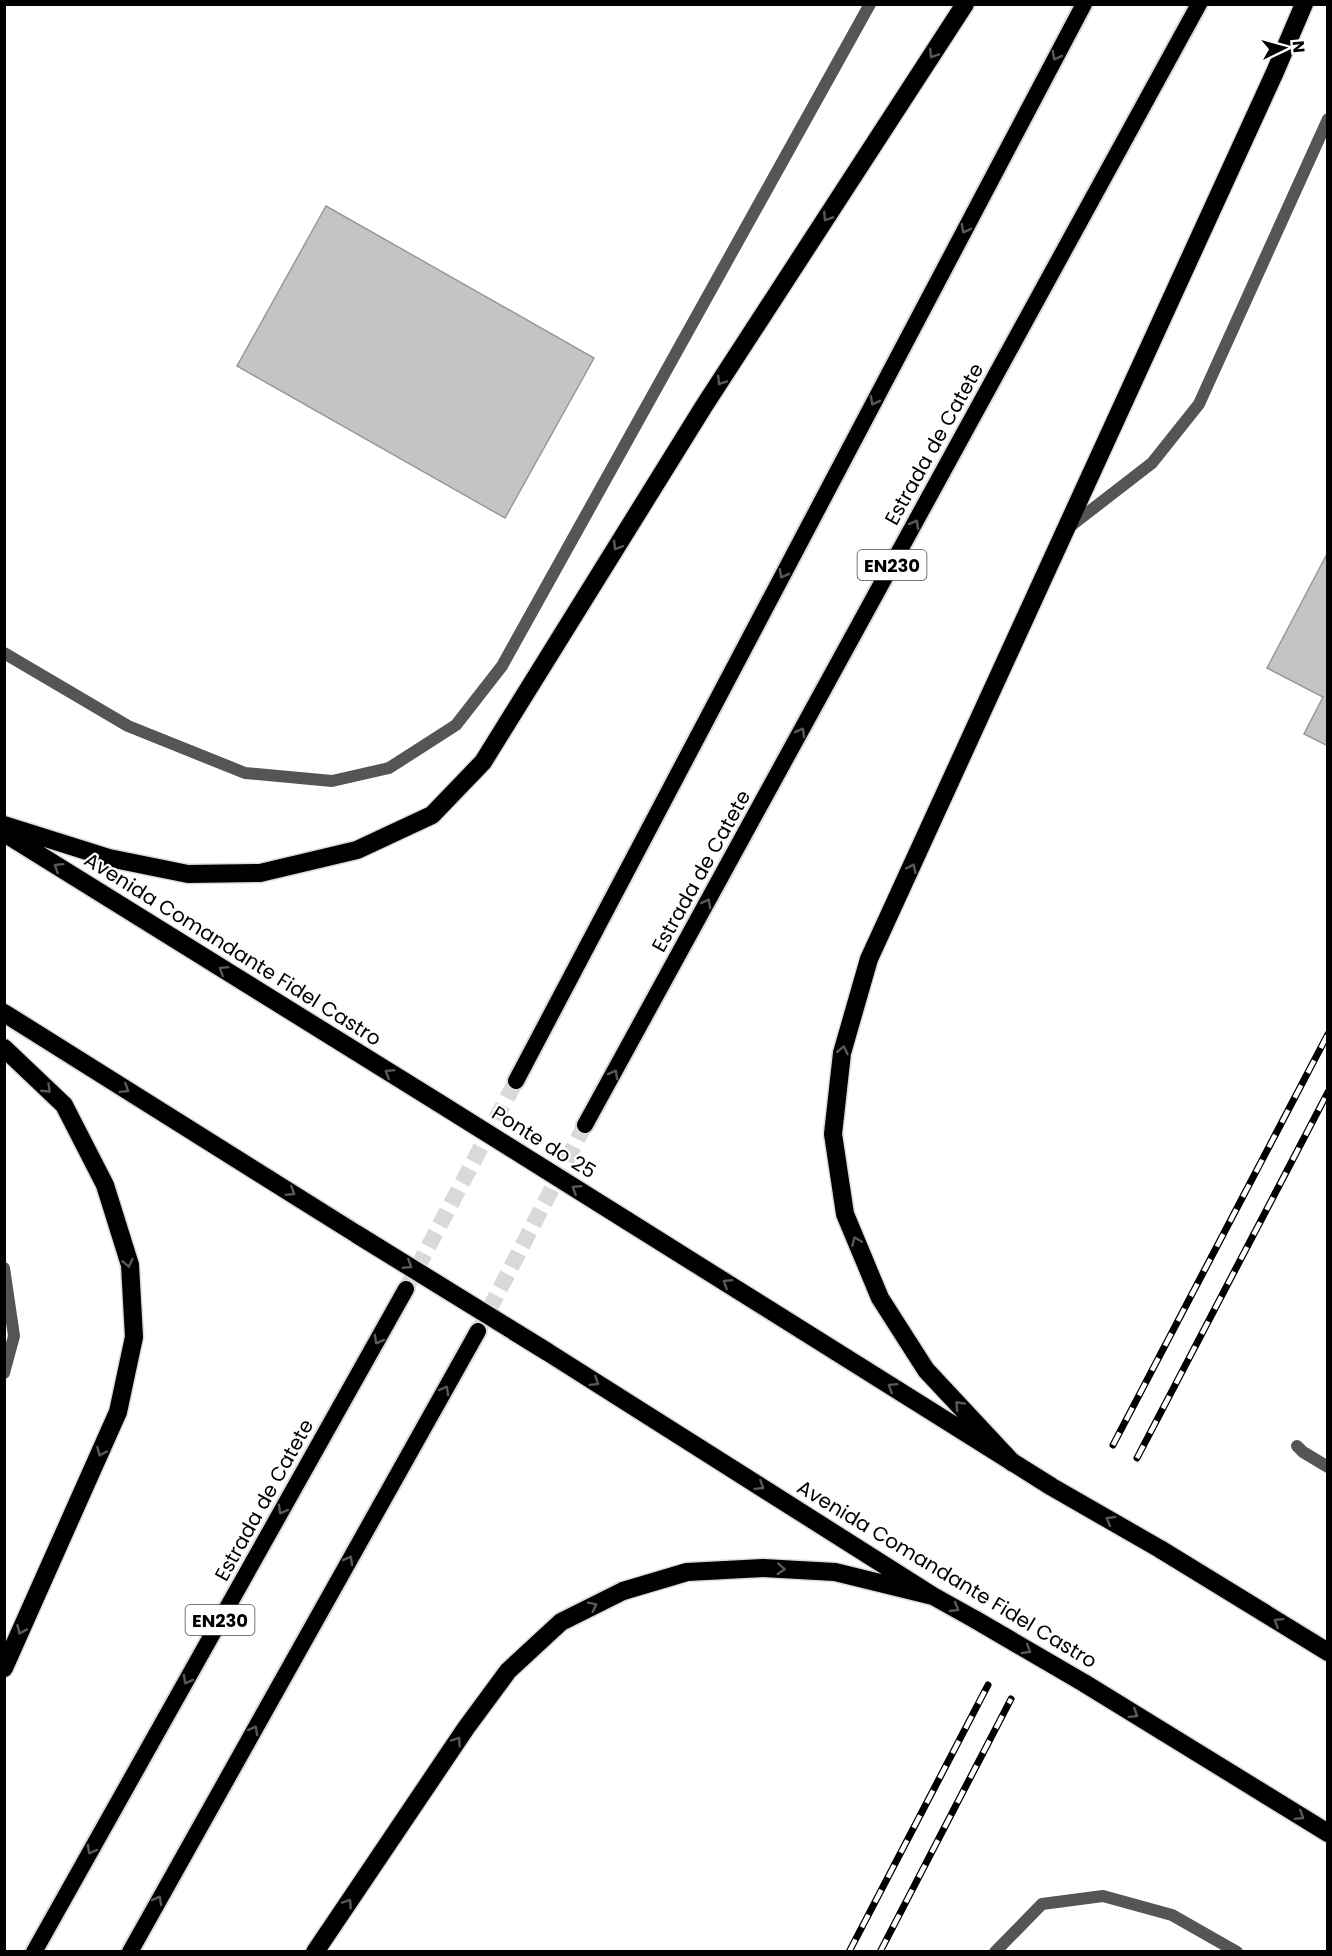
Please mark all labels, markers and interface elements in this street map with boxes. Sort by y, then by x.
north arrow [1254,18,1314,78]
text: N [1286,40,1310,54]
one-way arrow [929,47,940,58]
one-way arrow [1052,50,1063,61]
one-way arrow [823,210,834,221]
one-way arrow [961,222,972,233]
street label: Estrada de Catete [878,358,990,530]
one-way arrow [717,374,728,385]
one-way arrow [870,395,881,406]
one-way arrow [908,520,919,530]
one-way arrow [613,540,625,550]
road number: EN230 [858,550,926,580]
one-way arrow [779,567,790,578]
one-way arrow [794,728,805,738]
street label: Estrada de Catete [645,785,757,957]
street label: Avenida Comandante Fidel Castro [79,846,387,1052]
one-way arrow [54,862,64,874]
one-way arrow [904,864,916,875]
one-way arrow [700,899,711,909]
one-way arrow [219,965,229,977]
one-way arrow [836,1045,849,1055]
one-way arrow [385,1068,395,1080]
one-way arrow [606,1070,618,1080]
one-way arrow [40,1081,51,1092]
one-way arrow [119,1081,129,1093]
street label: Ponte do 25 [487,1099,601,1185]
one-way arrow [572,1184,582,1196]
one-way arrow [285,1185,295,1197]
one-way arrow [851,1236,863,1247]
one-way arrow [121,1258,134,1268]
one-way arrow [402,1258,412,1270]
one-way arrow [723,1279,733,1291]
one-way arrow [373,1334,385,1344]
one-way arrow [589,1375,599,1387]
one-way arrow [888,1383,899,1394]
one-way arrow [437,1386,449,1396]
one-way arrow [955,1401,966,1412]
street label: Estrada de Catete [208,1414,320,1586]
one-way arrow [96,1446,108,1457]
street label: Avenida Comandante Fidel Castro [792,1473,1102,1675]
one-way arrow [754,1479,764,1491]
one-way arrow [278,1504,289,1514]
one-way arrow [1106,1516,1116,1527]
one-way arrow [342,1556,353,1566]
one-way arrow [777,1563,786,1576]
one-way arrow [949,1601,959,1612]
one-way arrow [586,1602,597,1613]
road number: EN230 [186,1605,254,1635]
one-way arrow [1274,1617,1284,1629]
one-way arrow [16,1624,28,1635]
one-way arrow [1021,1642,1031,1654]
one-way arrow [182,1674,194,1684]
one-way arrow [1128,1706,1138,1718]
one-way arrow [247,1726,258,1737]
one-way arrow [450,1737,461,1748]
one-way arrow [1294,1809,1304,1821]
one-way arrow [87,1844,98,1854]
one-way arrow [151,1896,163,1907]
one-way arrow [340,1899,352,1909]

